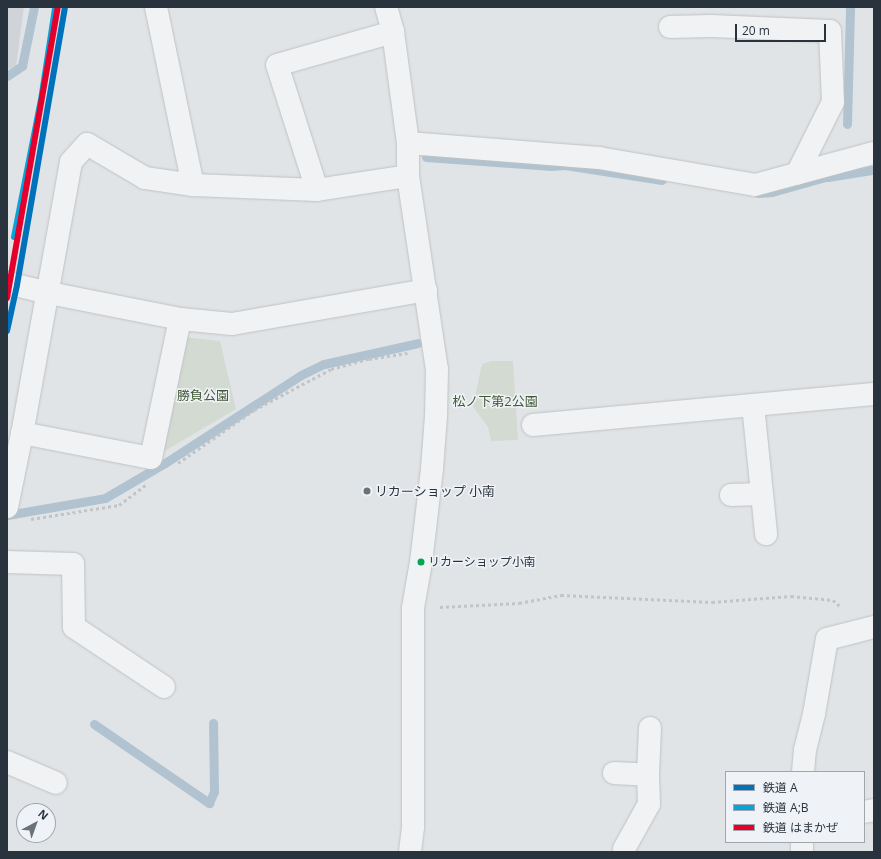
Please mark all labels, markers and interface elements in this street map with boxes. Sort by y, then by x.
scale bar [737,16,828,42]
text: 20 m [742,22,770,39]
park label: 勝負公園 [177,387,229,403]
park label: 松ノ下第2公園 [452,393,538,409]
place label: リカーショップ 小南 [375,483,495,499]
marker: リカーショップ 小南 [362,486,372,496]
place label: リカーショップ小南 [428,555,536,569]
marker: リカーショップ小南 [416,557,426,567]
legend [725,771,865,843]
text: 鉄道 A [763,779,798,796]
text: 鉄道 A;B [763,799,809,816]
north arrow [16,803,56,843]
text: N [35,806,52,823]
text: 鉄道 はまかぜ [763,819,838,836]

